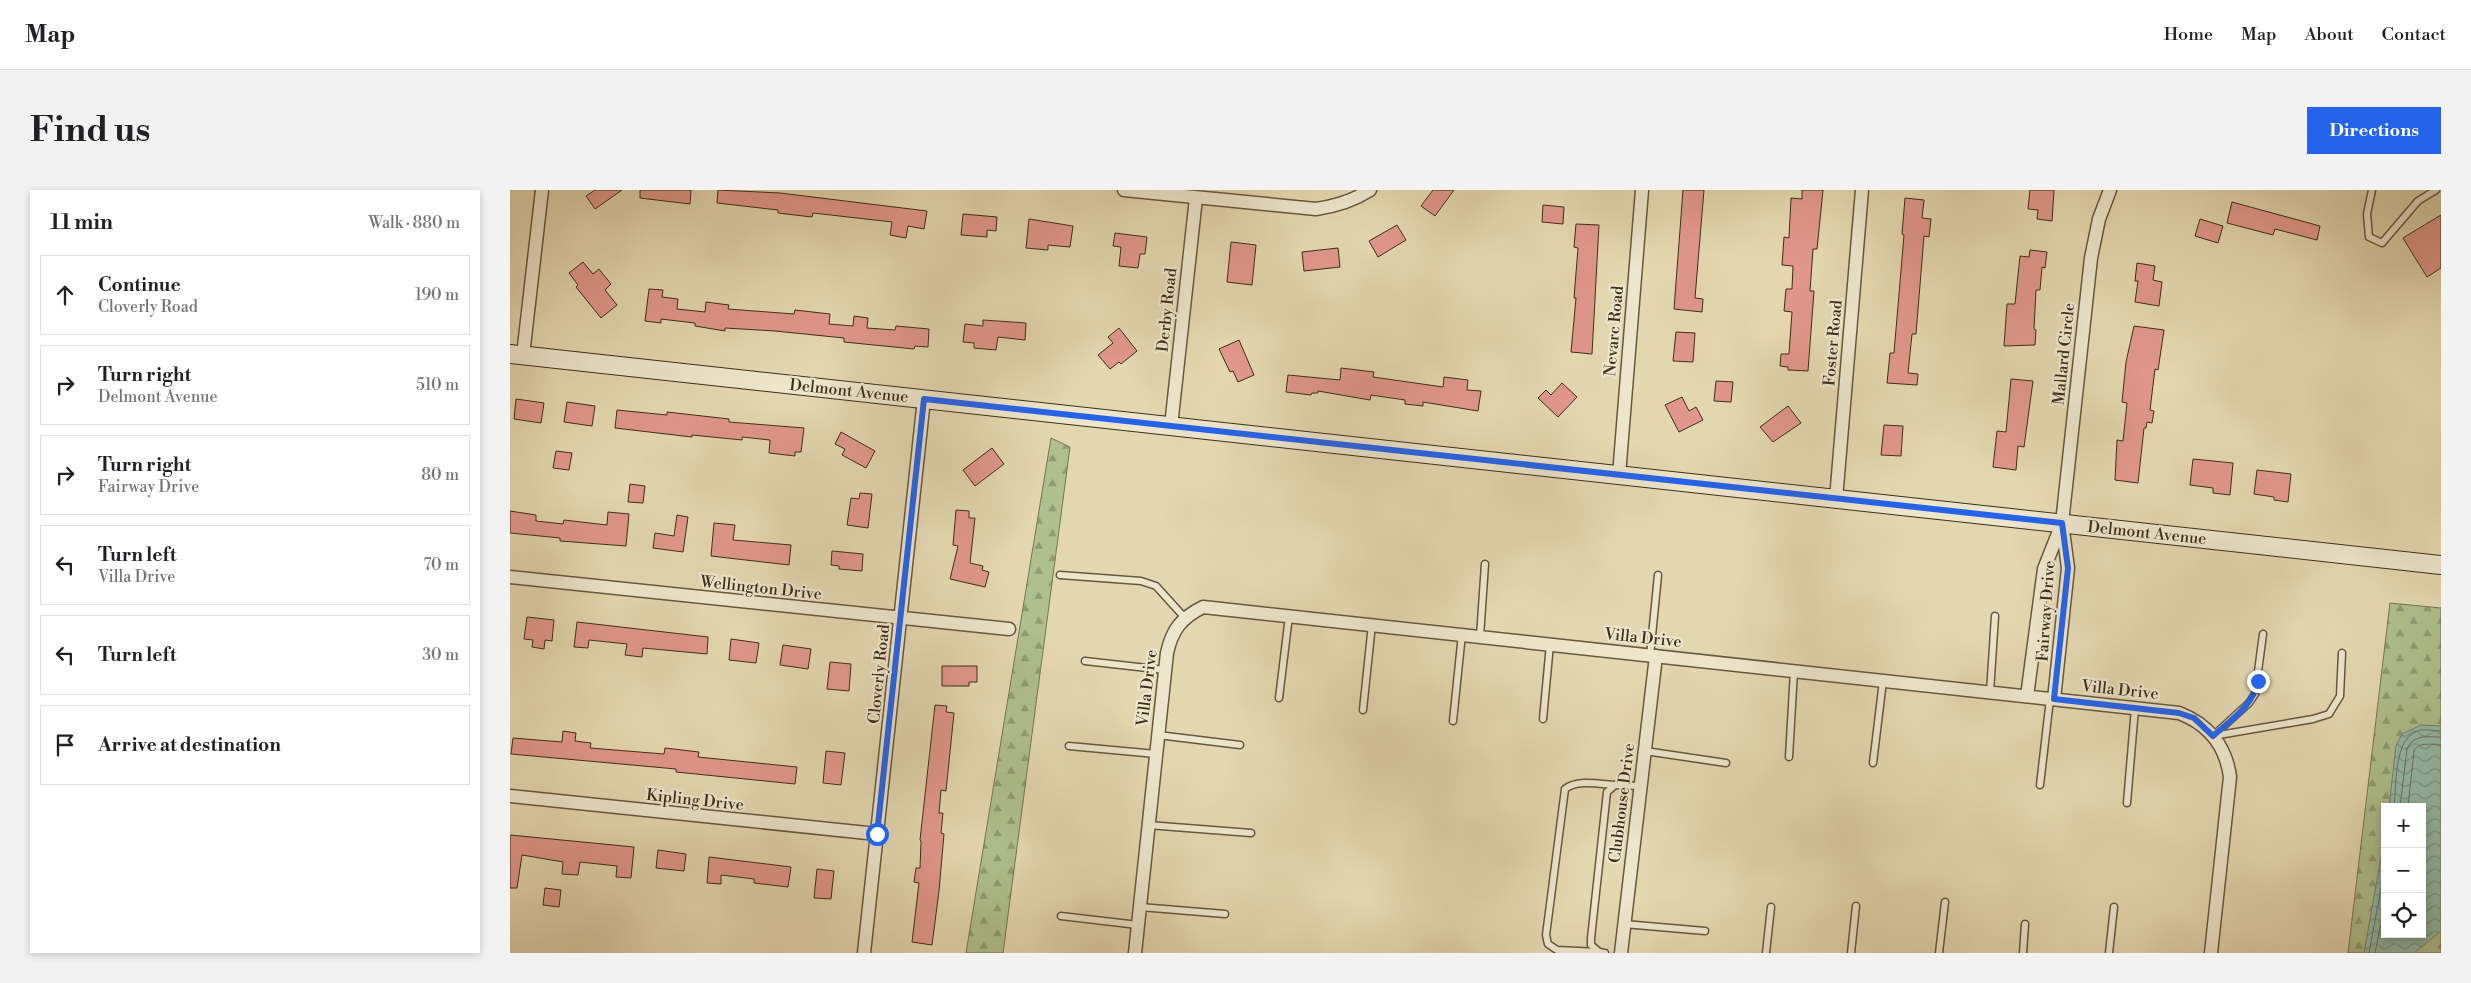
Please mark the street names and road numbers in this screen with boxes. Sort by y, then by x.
street label: Derby Road [1153,267,1181,353]
street label: Nevarc Road [1600,285,1628,377]
street label: Foster Road [1819,299,1847,387]
street label: Mallard Circle [2049,302,2079,406]
street label: Delmont Avenue [789,375,909,407]
street label: Delmont Avenue [2087,517,2207,549]
street label: Fairway Drive [2032,560,2060,662]
street label: Wellington Drive [698,572,823,604]
street label: Cloverly Road [864,623,894,725]
street label: Villa Drive [1602,624,1683,652]
street label: Villa Drive [1132,648,1162,729]
street label: Villa Drive [2079,676,2160,704]
street label: Clubhouse Drive [1605,742,1639,864]
street label: Kipling Drive [645,785,745,815]

